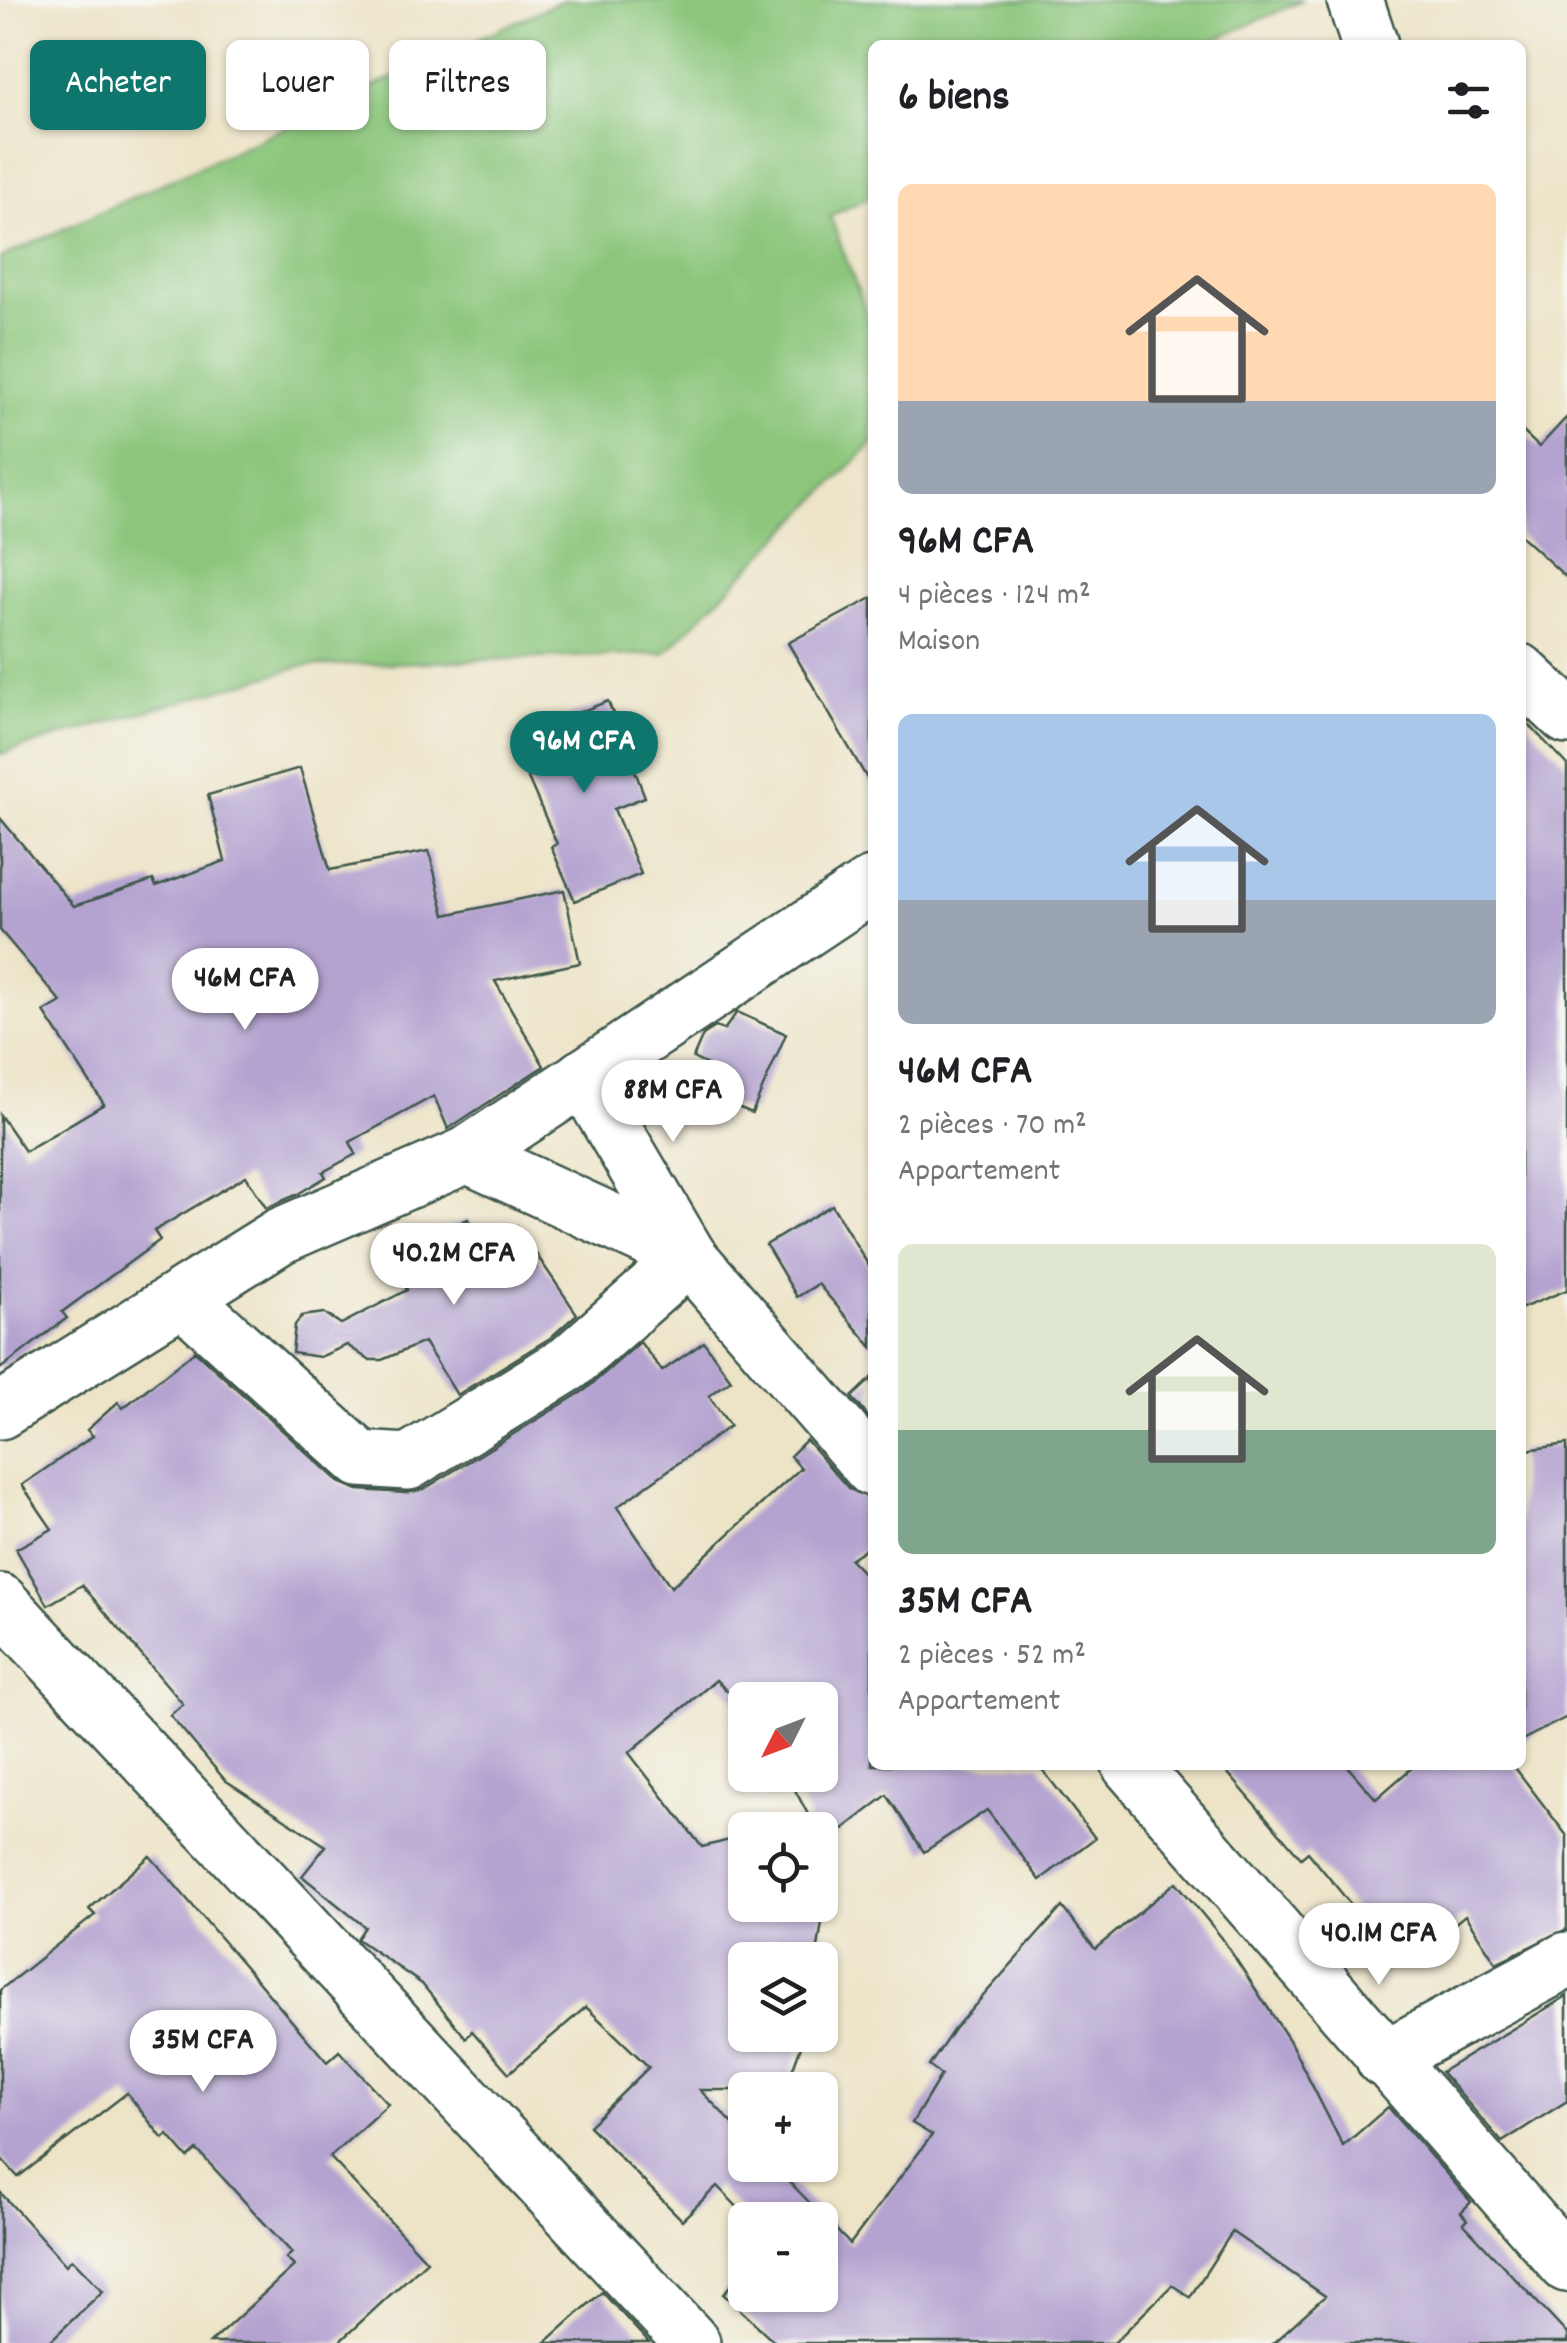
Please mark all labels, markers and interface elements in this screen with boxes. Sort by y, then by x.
chip: Acheter [30,40,206,130]
chip: Louer [226,40,369,130]
chip: Filtres [389,40,546,130]
text: 6 biens [898,70,1010,130]
icon: filters [1441,73,1496,128]
icon: home [1107,249,1287,429]
text: 96M CFA [898,514,1034,574]
text: 4 pièces · 124 m² [898,574,1091,620]
text: Maison [898,620,980,666]
pin: 96M CFA [492,711,676,796]
text: 96M CFA [532,720,636,766]
icon: home [1107,779,1287,959]
pin: 46M CFA [153,948,337,1033]
text: 46M CFA [194,957,296,1003]
text: 46M CFA [898,1044,1033,1104]
pin: 88M CFA [581,1060,765,1145]
text: 88M CFA [623,1069,723,1115]
text: 2 pièces · 70 m² [898,1104,1087,1150]
text: Appartement [898,1150,1060,1196]
pin: 40.2M CFA [340,1223,568,1308]
text: 40.2M CFA [392,1232,516,1278]
icon: home [1107,1309,1287,1489]
text: 35M CFA [898,1574,1033,1634]
text: 2 pièces · 52 m² [898,1634,1086,1680]
text: Appartement [898,1680,1060,1726]
north arrow [728,1682,838,1792]
map controls [728,1682,838,2312]
button: locate [728,1812,838,1922]
pin: 40.1M CFA [1265,1903,1493,1988]
text: 40.1M CFA [1321,1912,1437,1958]
button: layers [728,1942,838,2052]
pin: 35M CFA [111,2010,295,2095]
text: 35M CFA [152,2019,254,2065]
button: + [728,2072,838,2182]
button: − [728,2202,838,2312]

